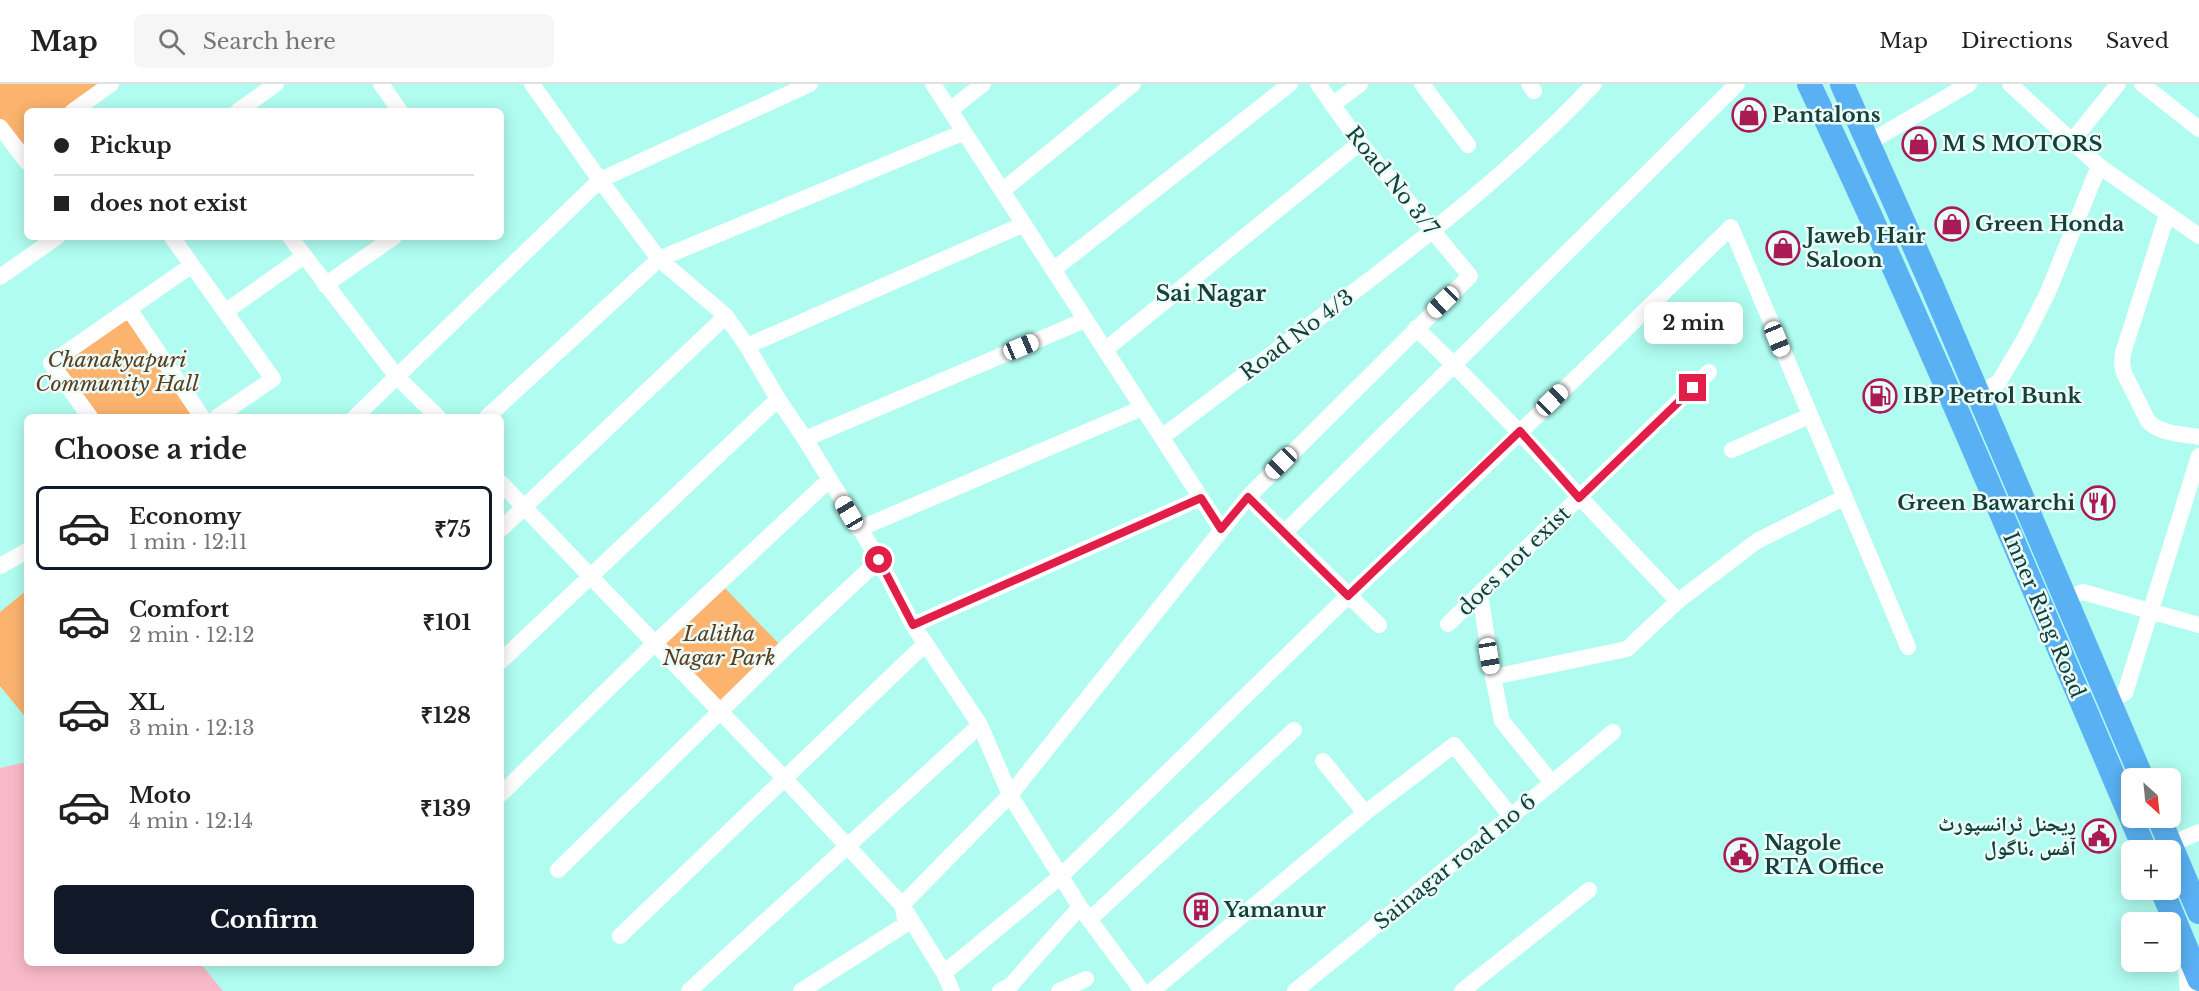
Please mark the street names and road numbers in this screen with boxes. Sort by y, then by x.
street label: Road No 3/7 [1340,121,1444,241]
street label: Road No 4/3 [1235,284,1359,386]
street label: does not exist [1452,501,1576,621]
street label: Inner Ring Road [1997,528,2091,702]
street label: Sainagar road no 6 [1369,789,1541,935]

